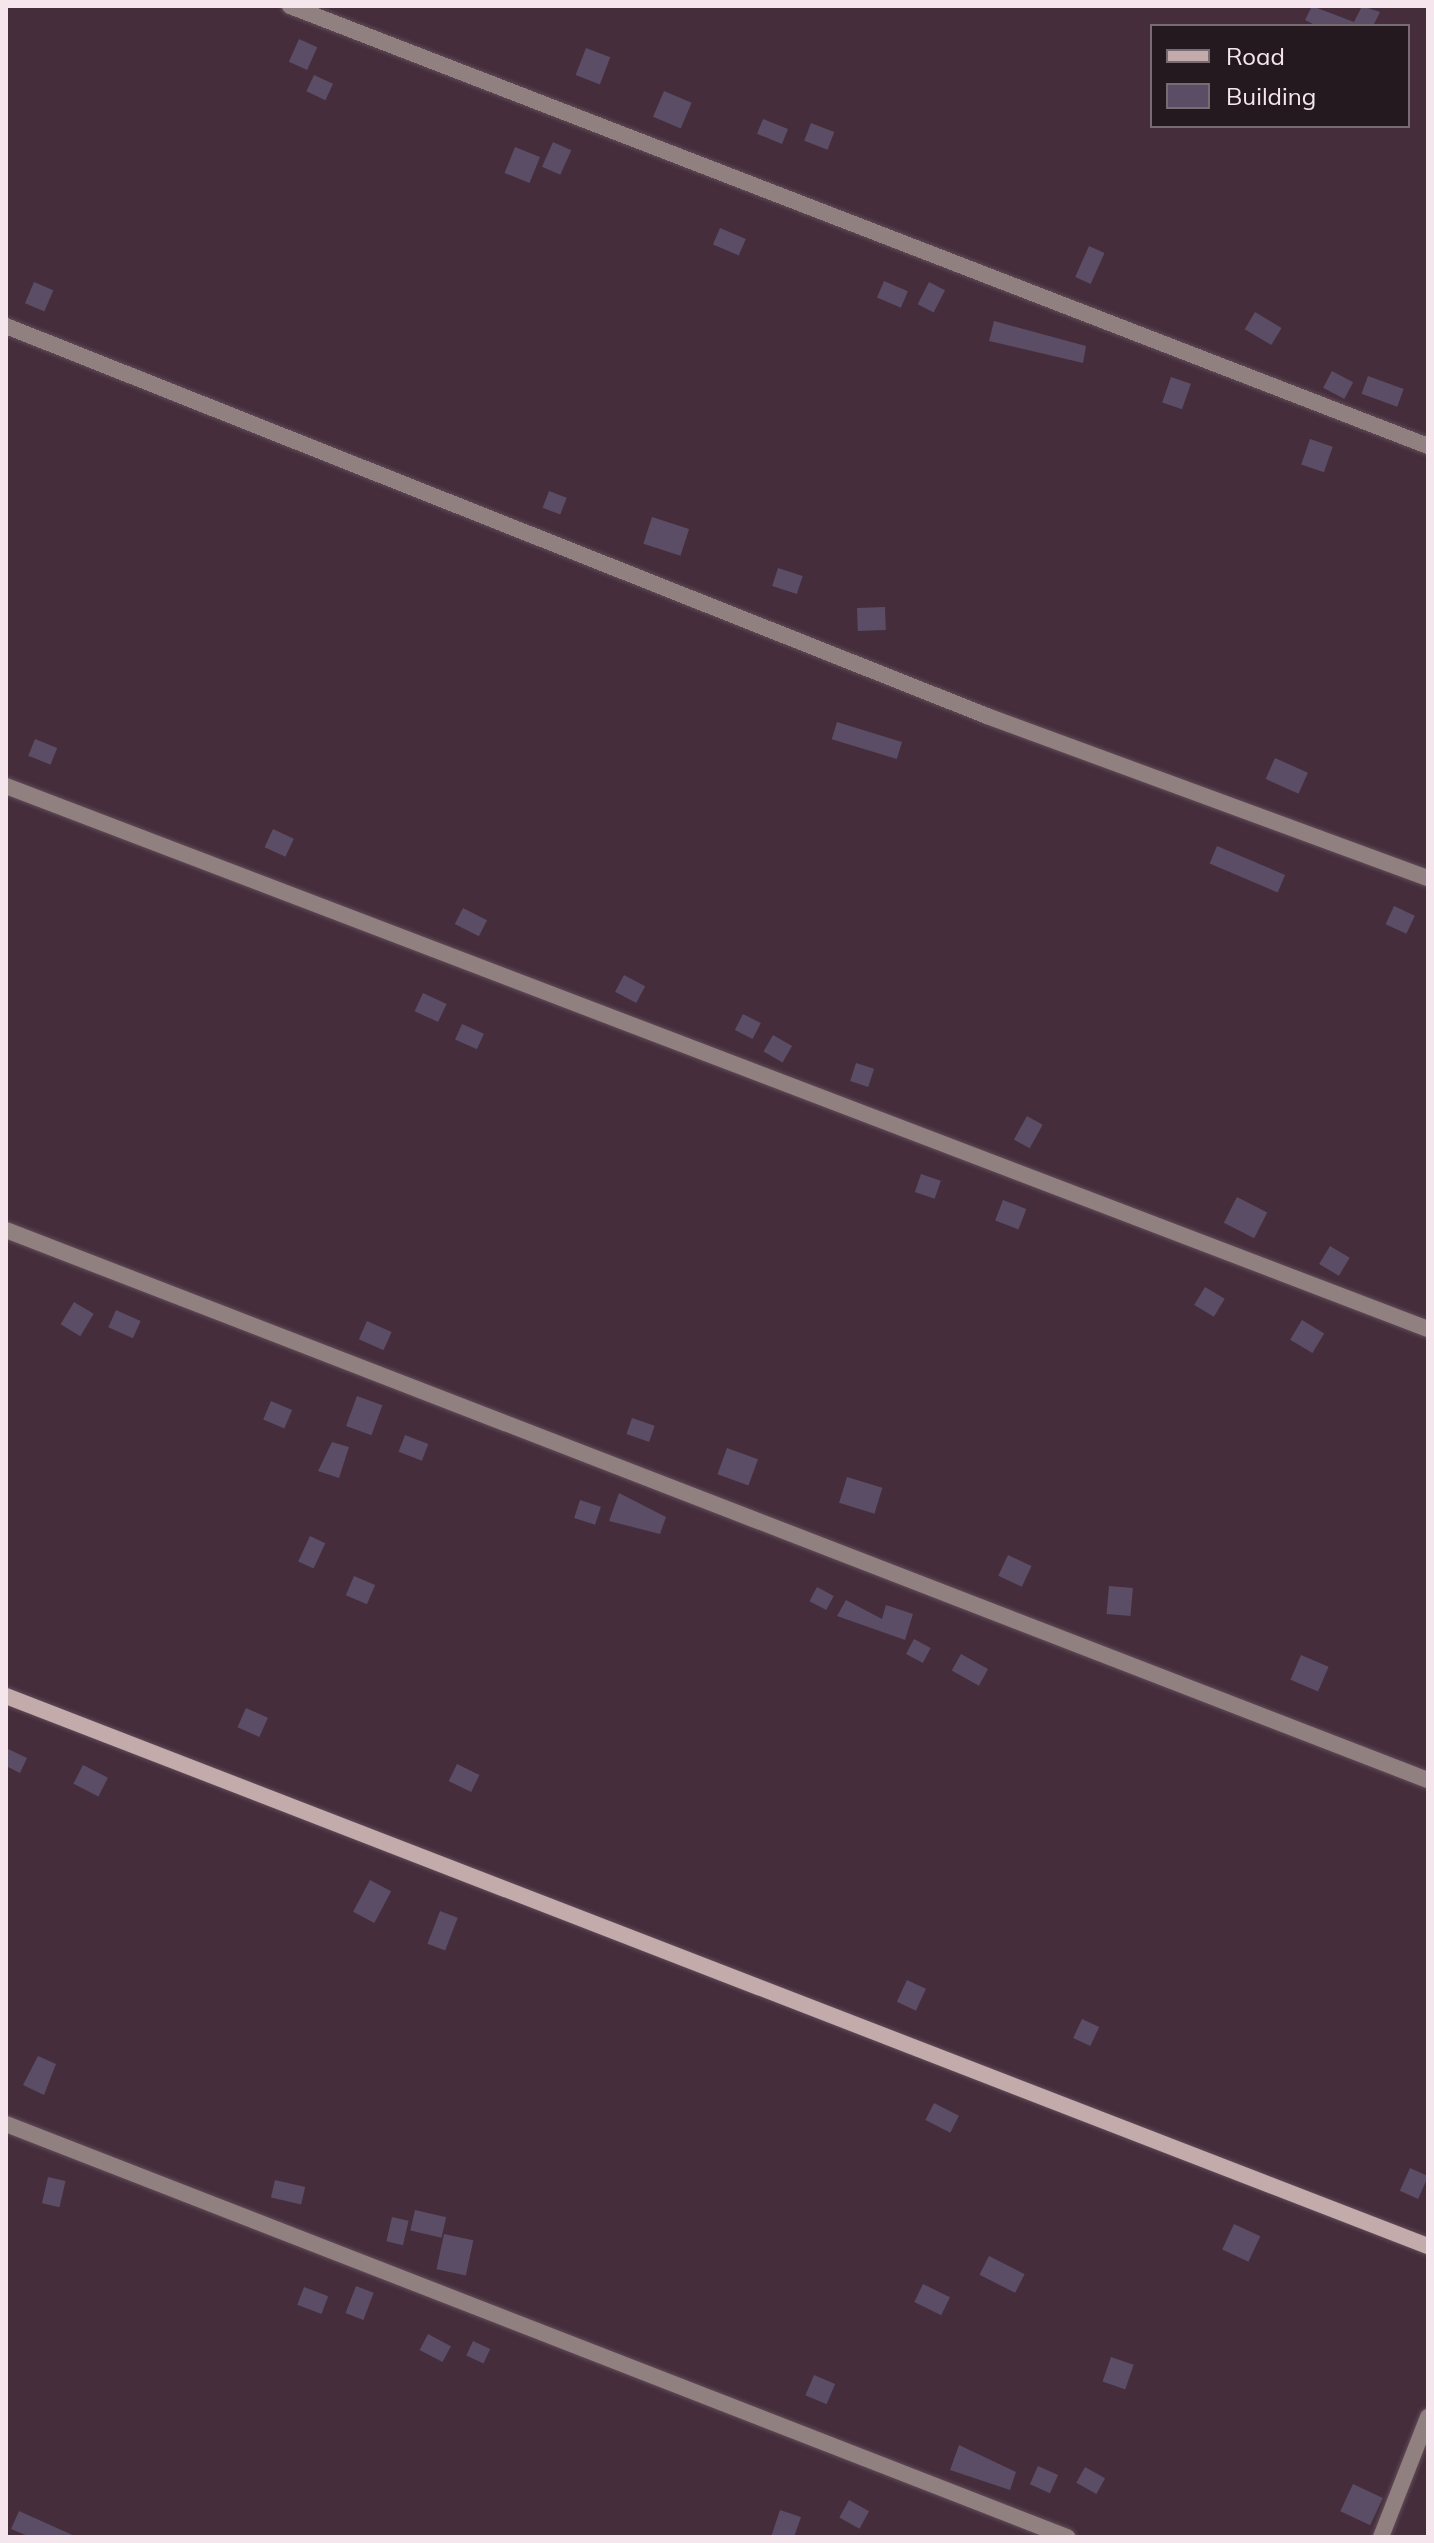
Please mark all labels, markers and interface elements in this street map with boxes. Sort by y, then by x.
legend [1150,24,1410,128]
text: Road [1226,41,1285,71]
text: Building [1226,81,1316,111]

